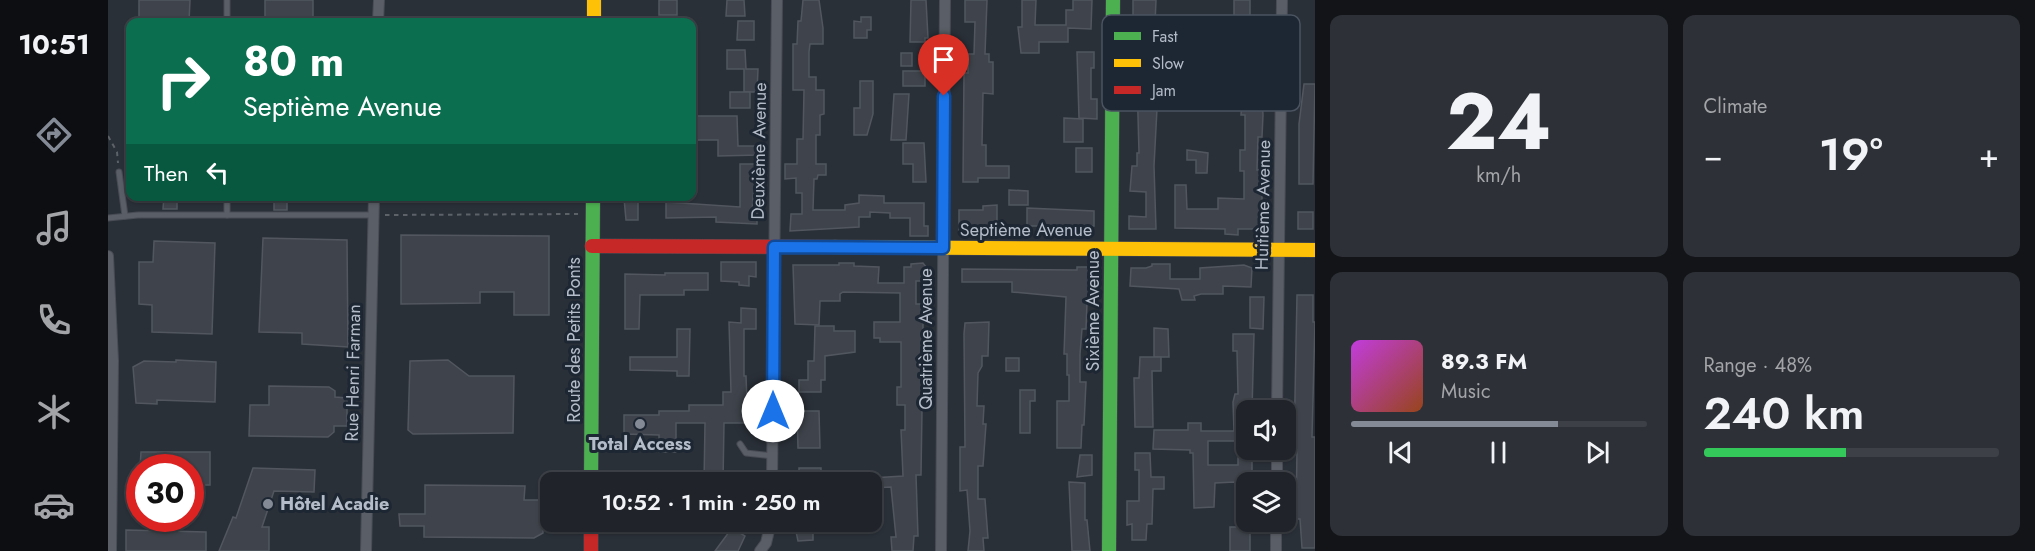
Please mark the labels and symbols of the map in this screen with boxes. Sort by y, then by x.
legend [1102,15,1300,111]
text: Fast [1152,25,1178,48]
pin [918,34,969,96]
text: Slow [1152,52,1184,75]
text: Jam [1150,79,1176,102]
street label: Deuxième Avenue [745,82,773,220]
street label: Huitième Avenue [1249,140,1277,270]
street label: Septième Avenue [960,217,1092,243]
street label: Sixième Avenue [1080,251,1106,371]
street label: Route des Petits Ponts [561,257,587,423]
street label: Quatrième Avenue [913,268,939,410]
street label: Rue Henri Farman [339,304,367,442]
position arrow [741,379,805,443]
marker: Total Access [633,417,647,431]
place label: Total Access [589,431,691,457]
speed limit sign: 30 [126,454,204,532]
place label: Hôtel Acadie [280,491,389,517]
marker: Hôtel Acadie [261,497,275,511]

